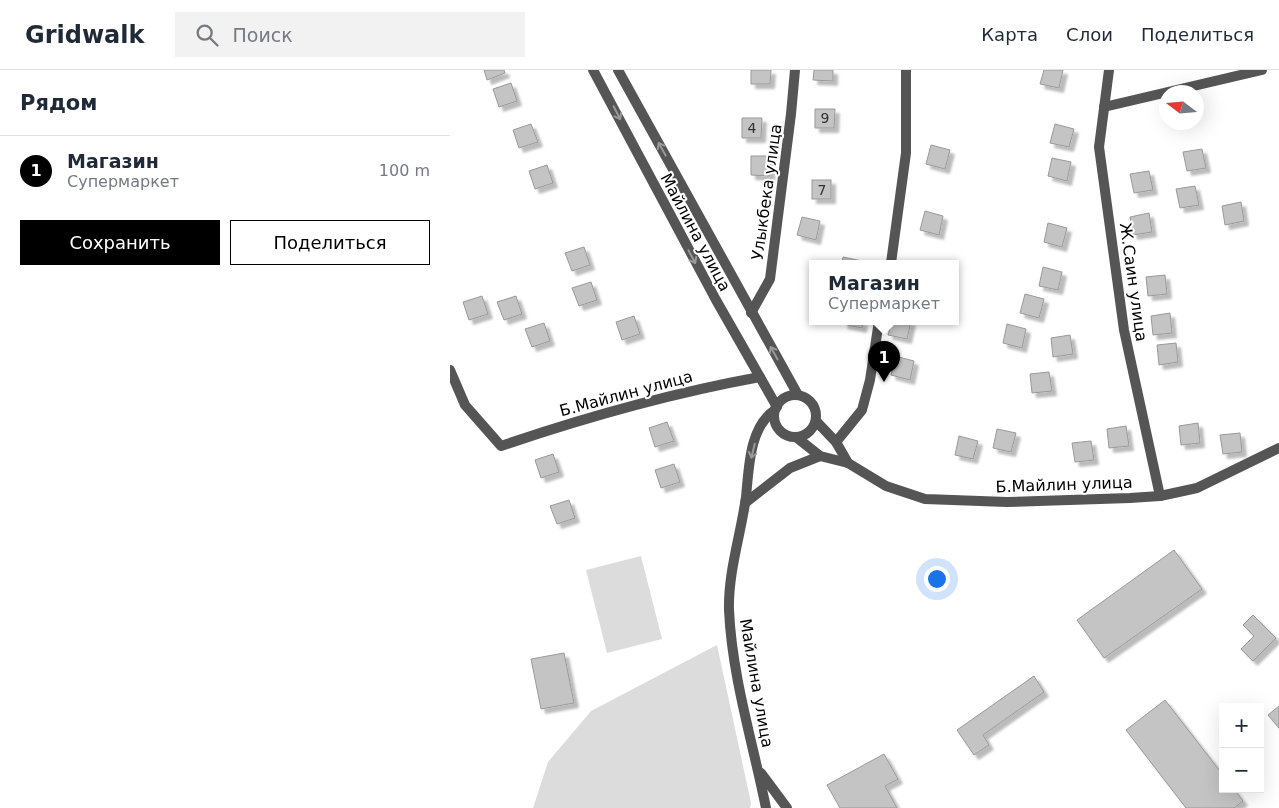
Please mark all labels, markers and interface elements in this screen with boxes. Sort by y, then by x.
search box [175,12,525,57]
text: Gridwalk [25,21,145,49]
icon: search [193,21,221,49]
text: Поиск [233,24,293,46]
text: Карта [981,24,1038,45]
text: Слои [1066,24,1113,45]
text: Поделиться [1141,24,1254,45]
north arrow [1159,85,1204,130]
text: Рядом [20,91,97,115]
one-way arrow [612,105,622,120]
house number: 9 [821,110,829,126]
house number: 4 [748,120,757,136]
street label: Улыкбека улица [748,123,785,261]
one-way arrow [657,142,667,157]
text: Магазин [67,150,159,172]
text: 1 [30,161,42,180]
text: 100 m [379,161,430,180]
street label: Майлина улица [656,170,735,294]
text: Супермаркет [67,172,179,191]
house number: 7 [818,182,826,198]
button: Сохранить [20,220,220,265]
button: Поделиться [230,220,430,265]
street label: Ж.Саин улица [1116,221,1151,343]
one-way arrow [687,249,697,264]
popup [809,260,959,325]
text: Магазин [828,272,920,294]
text: Супермаркет [828,294,940,313]
pin: 1 [868,341,900,382]
one-way arrow [768,347,778,361]
street label: Б.Майлин улица [557,367,695,420]
one-way arrow [748,442,757,458]
street label: Б.Майлин улица [995,473,1133,496]
your location [924,566,950,592]
street label: Майлина улица [736,617,777,749]
map controls [1219,703,1264,793]
button: + [1219,703,1264,748]
button: − [1219,748,1264,793]

